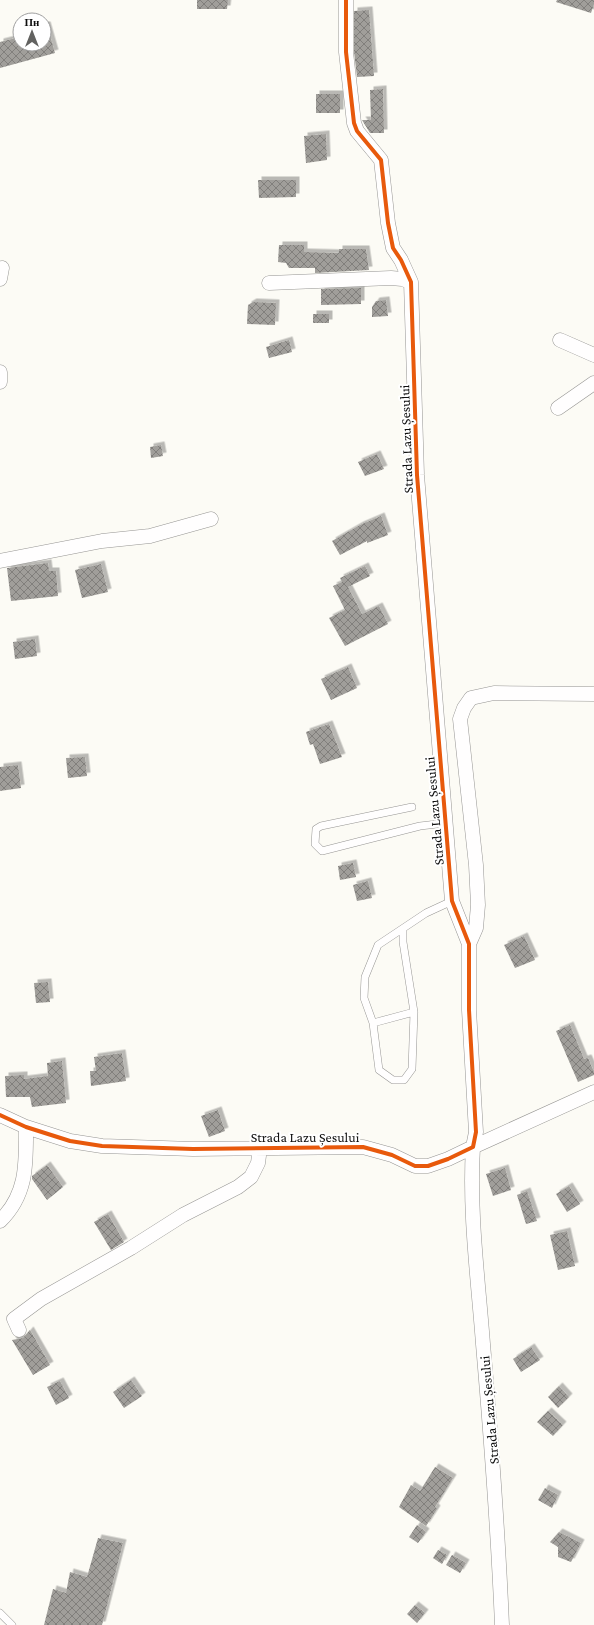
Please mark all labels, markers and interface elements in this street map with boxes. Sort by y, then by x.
north arrow [12,12,52,52]
text: Пн [25,16,40,28]
street label: Strada Lazu Șesului [396,384,417,494]
street label: Strada Lazu Șesului [421,756,448,866]
street label: Strada Lazu Șesului [251,1129,360,1146]
street label: Strada Lazu Șesului [476,1355,503,1465]

